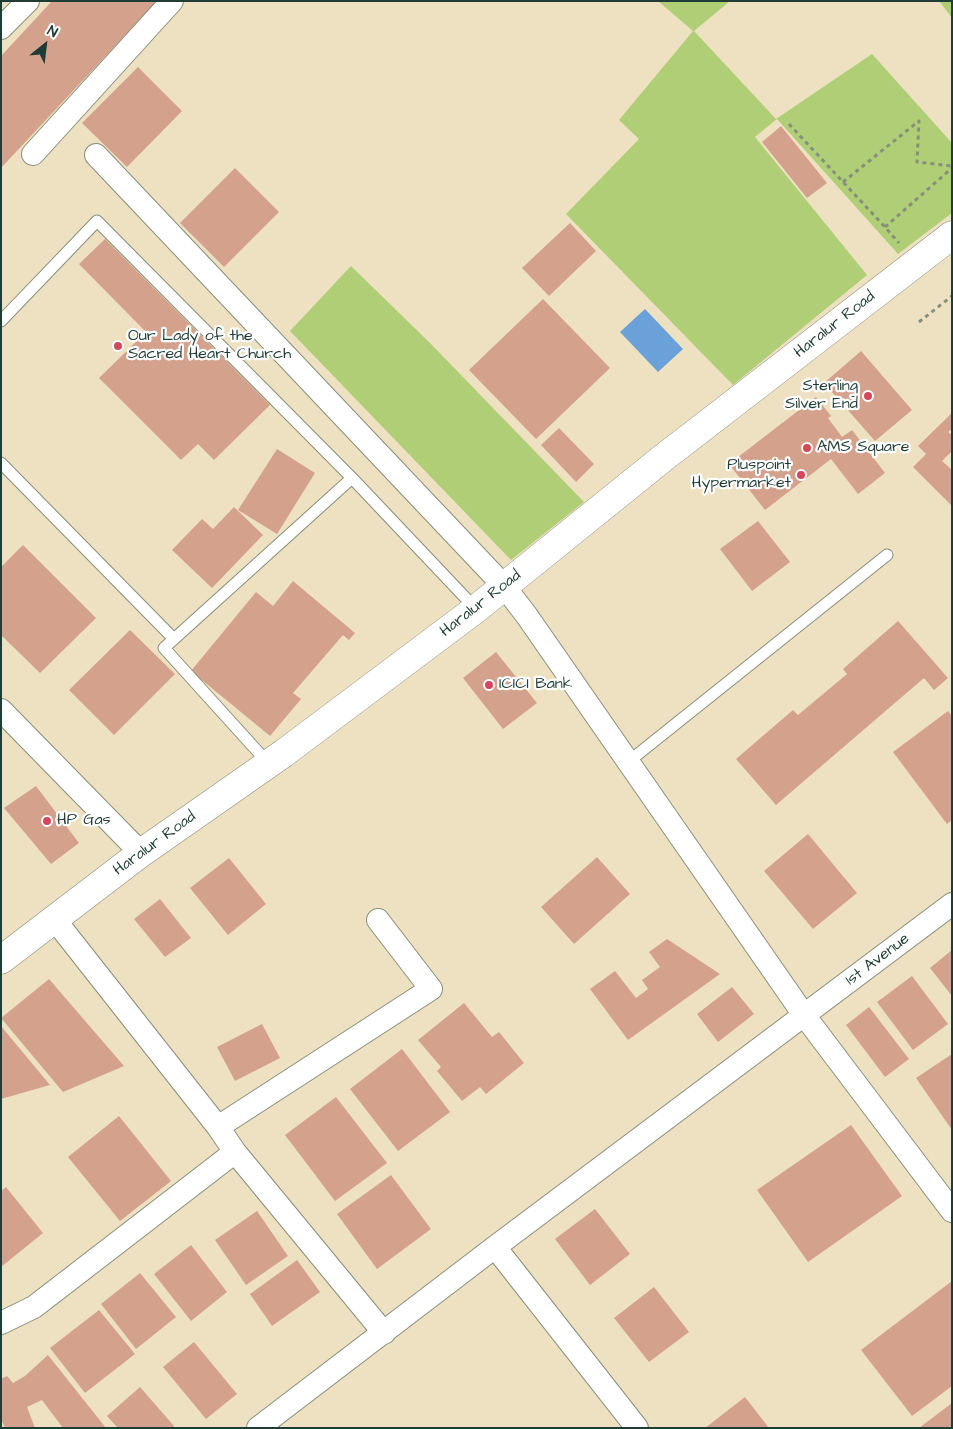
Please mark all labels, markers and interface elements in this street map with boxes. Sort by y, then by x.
north arrow [20,20,70,70]
text: N [44,21,61,43]
street label: Haralur Road [791,287,879,363]
place label: Our Lady of the Sacred Heart Church [128,327,291,365]
marker: Our Lady of the Sacred Heart Church [112,340,124,352]
place label: Sterling Silver End [785,377,858,415]
marker: Sterling Silver End [862,390,874,402]
place label: AMS Square [817,438,909,458]
marker: AMS Square [801,442,813,454]
place label: Pluspoint Hypermarket [692,456,791,494]
marker: Pluspoint Hypermarket [795,469,807,481]
street label: Haralur Road [437,566,525,642]
place label: ICICI Bank [499,675,573,695]
marker: ICICI Bank [483,679,495,691]
street label: Haralur Road [110,808,200,880]
place label: HP Gas [57,811,111,831]
marker: HP Gas [41,815,53,827]
street label: 1st Avenue [842,930,914,990]

